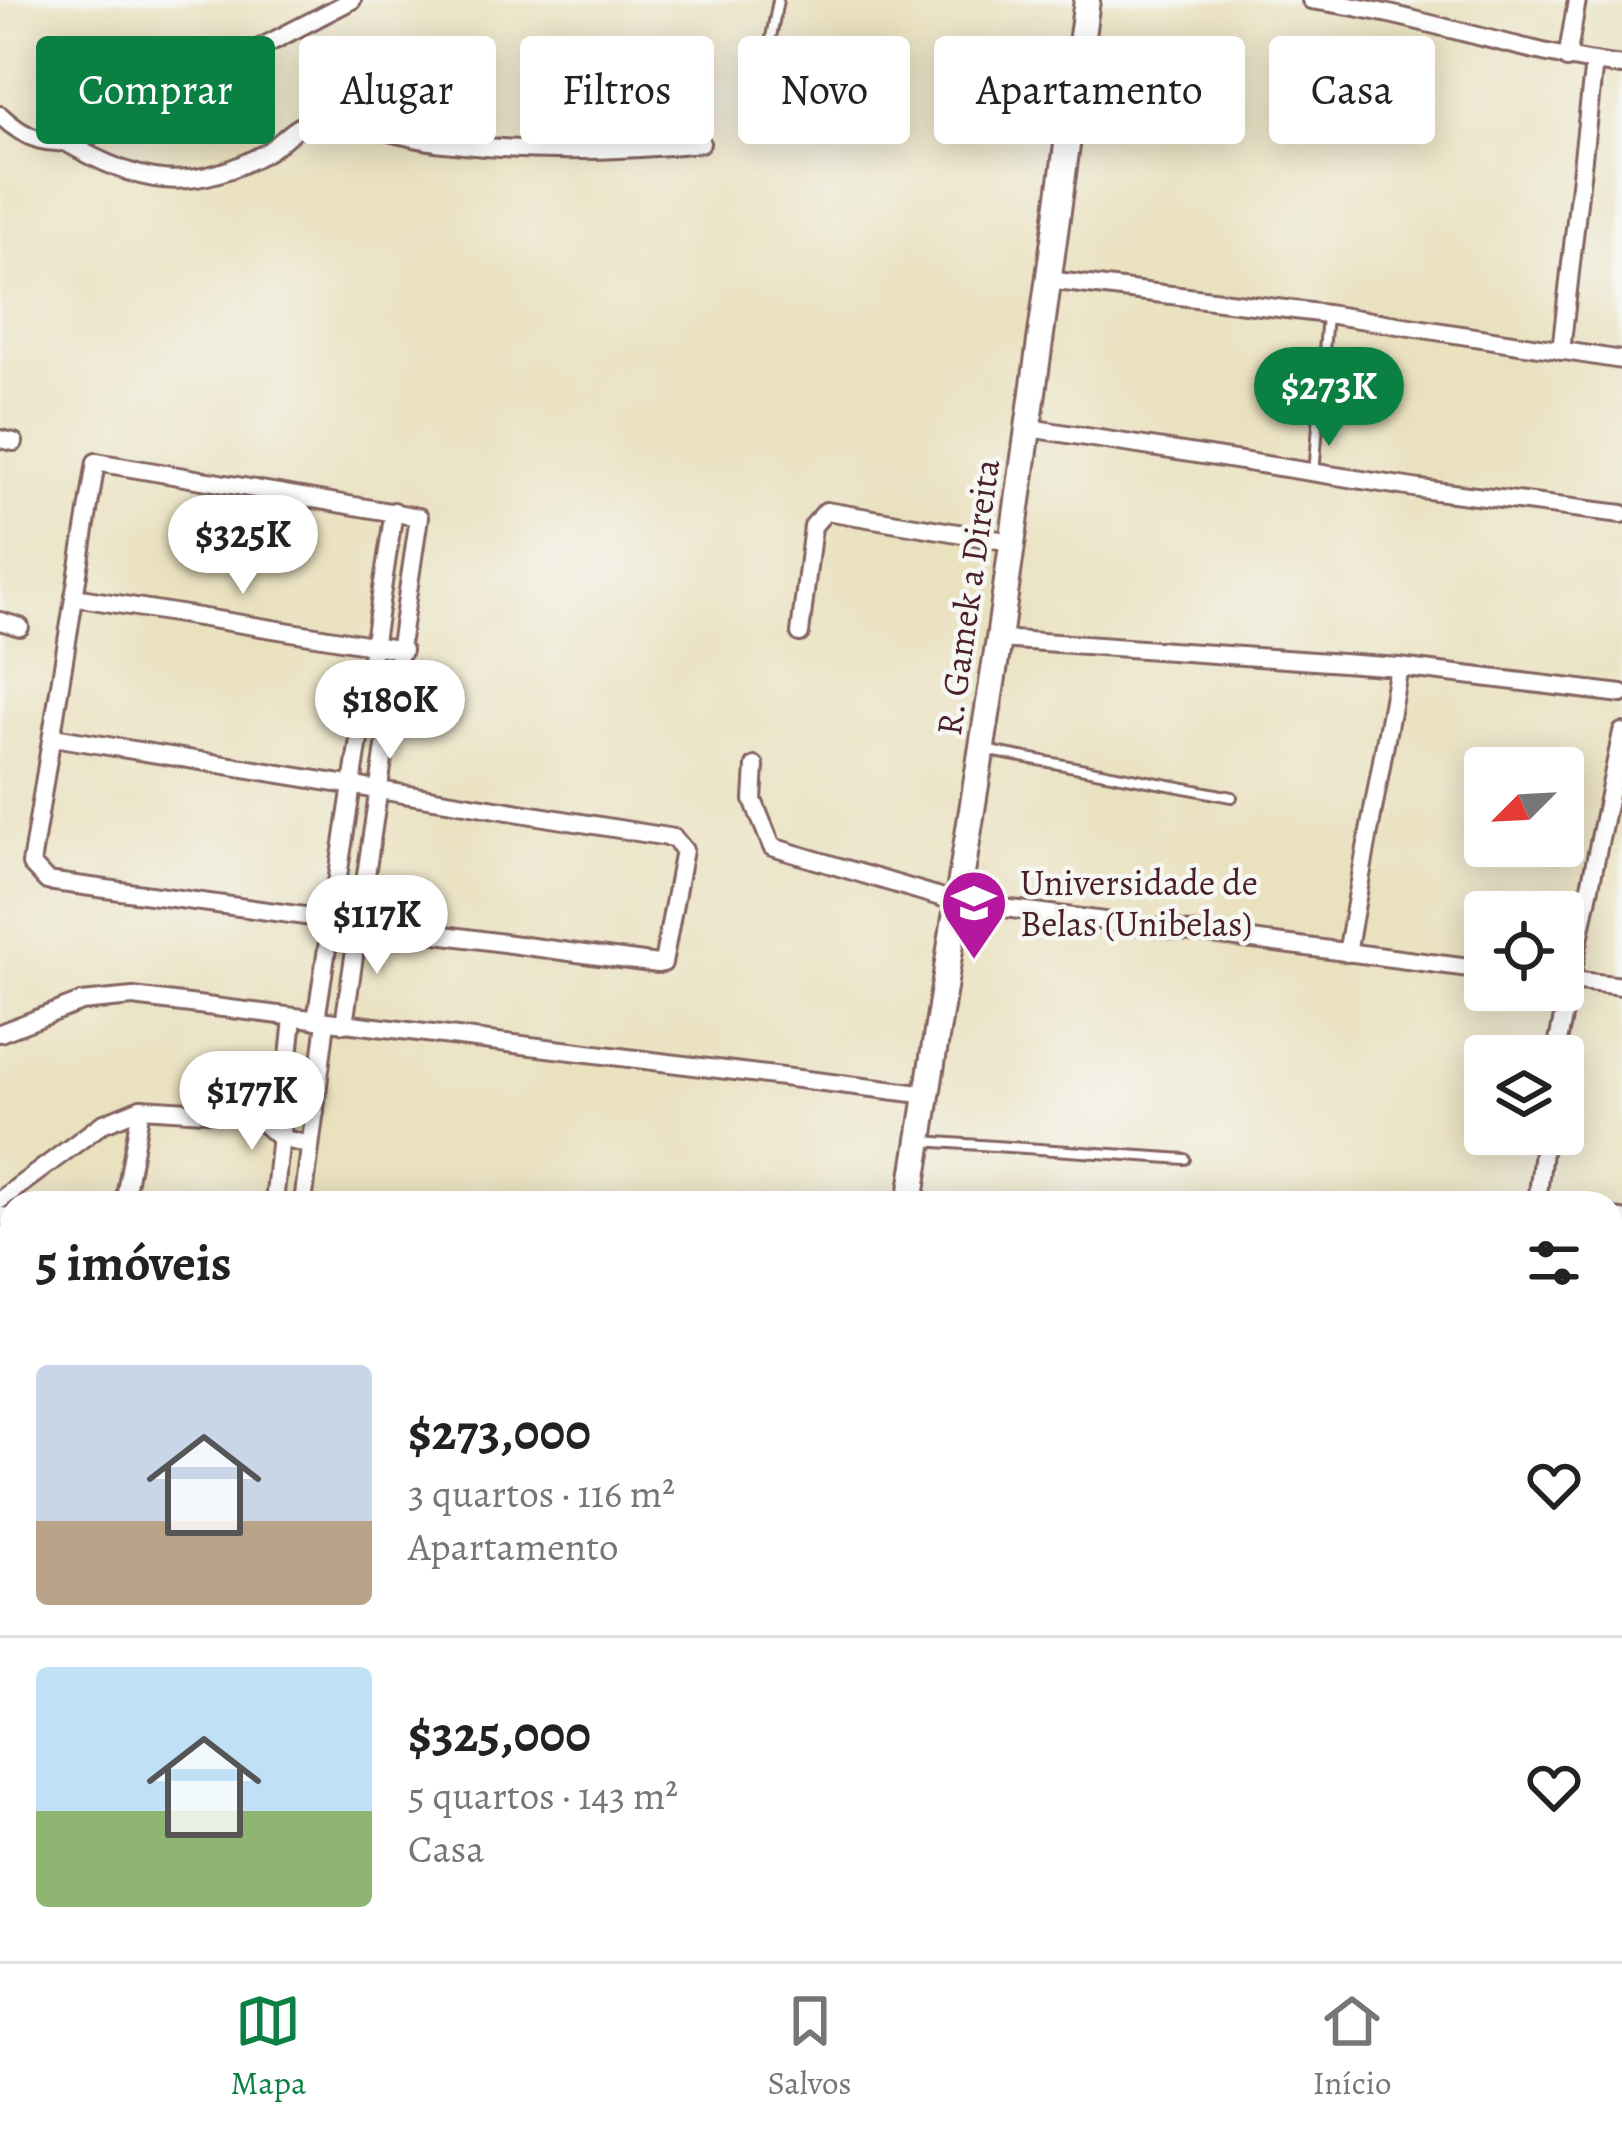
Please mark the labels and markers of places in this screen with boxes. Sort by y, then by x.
pin: $273K [1245,347,1413,449]
pin: $325K [159,495,327,597]
pin: $180K [306,660,474,762]
place label: Universidade de Belas (Unibelas) [1020,858,1258,948]
school or university icon: Universidade de Belas (Unibelas) [939,868,1009,962]
pin: $117K [293,875,461,977]
pin: $177K [168,1051,336,1153]

